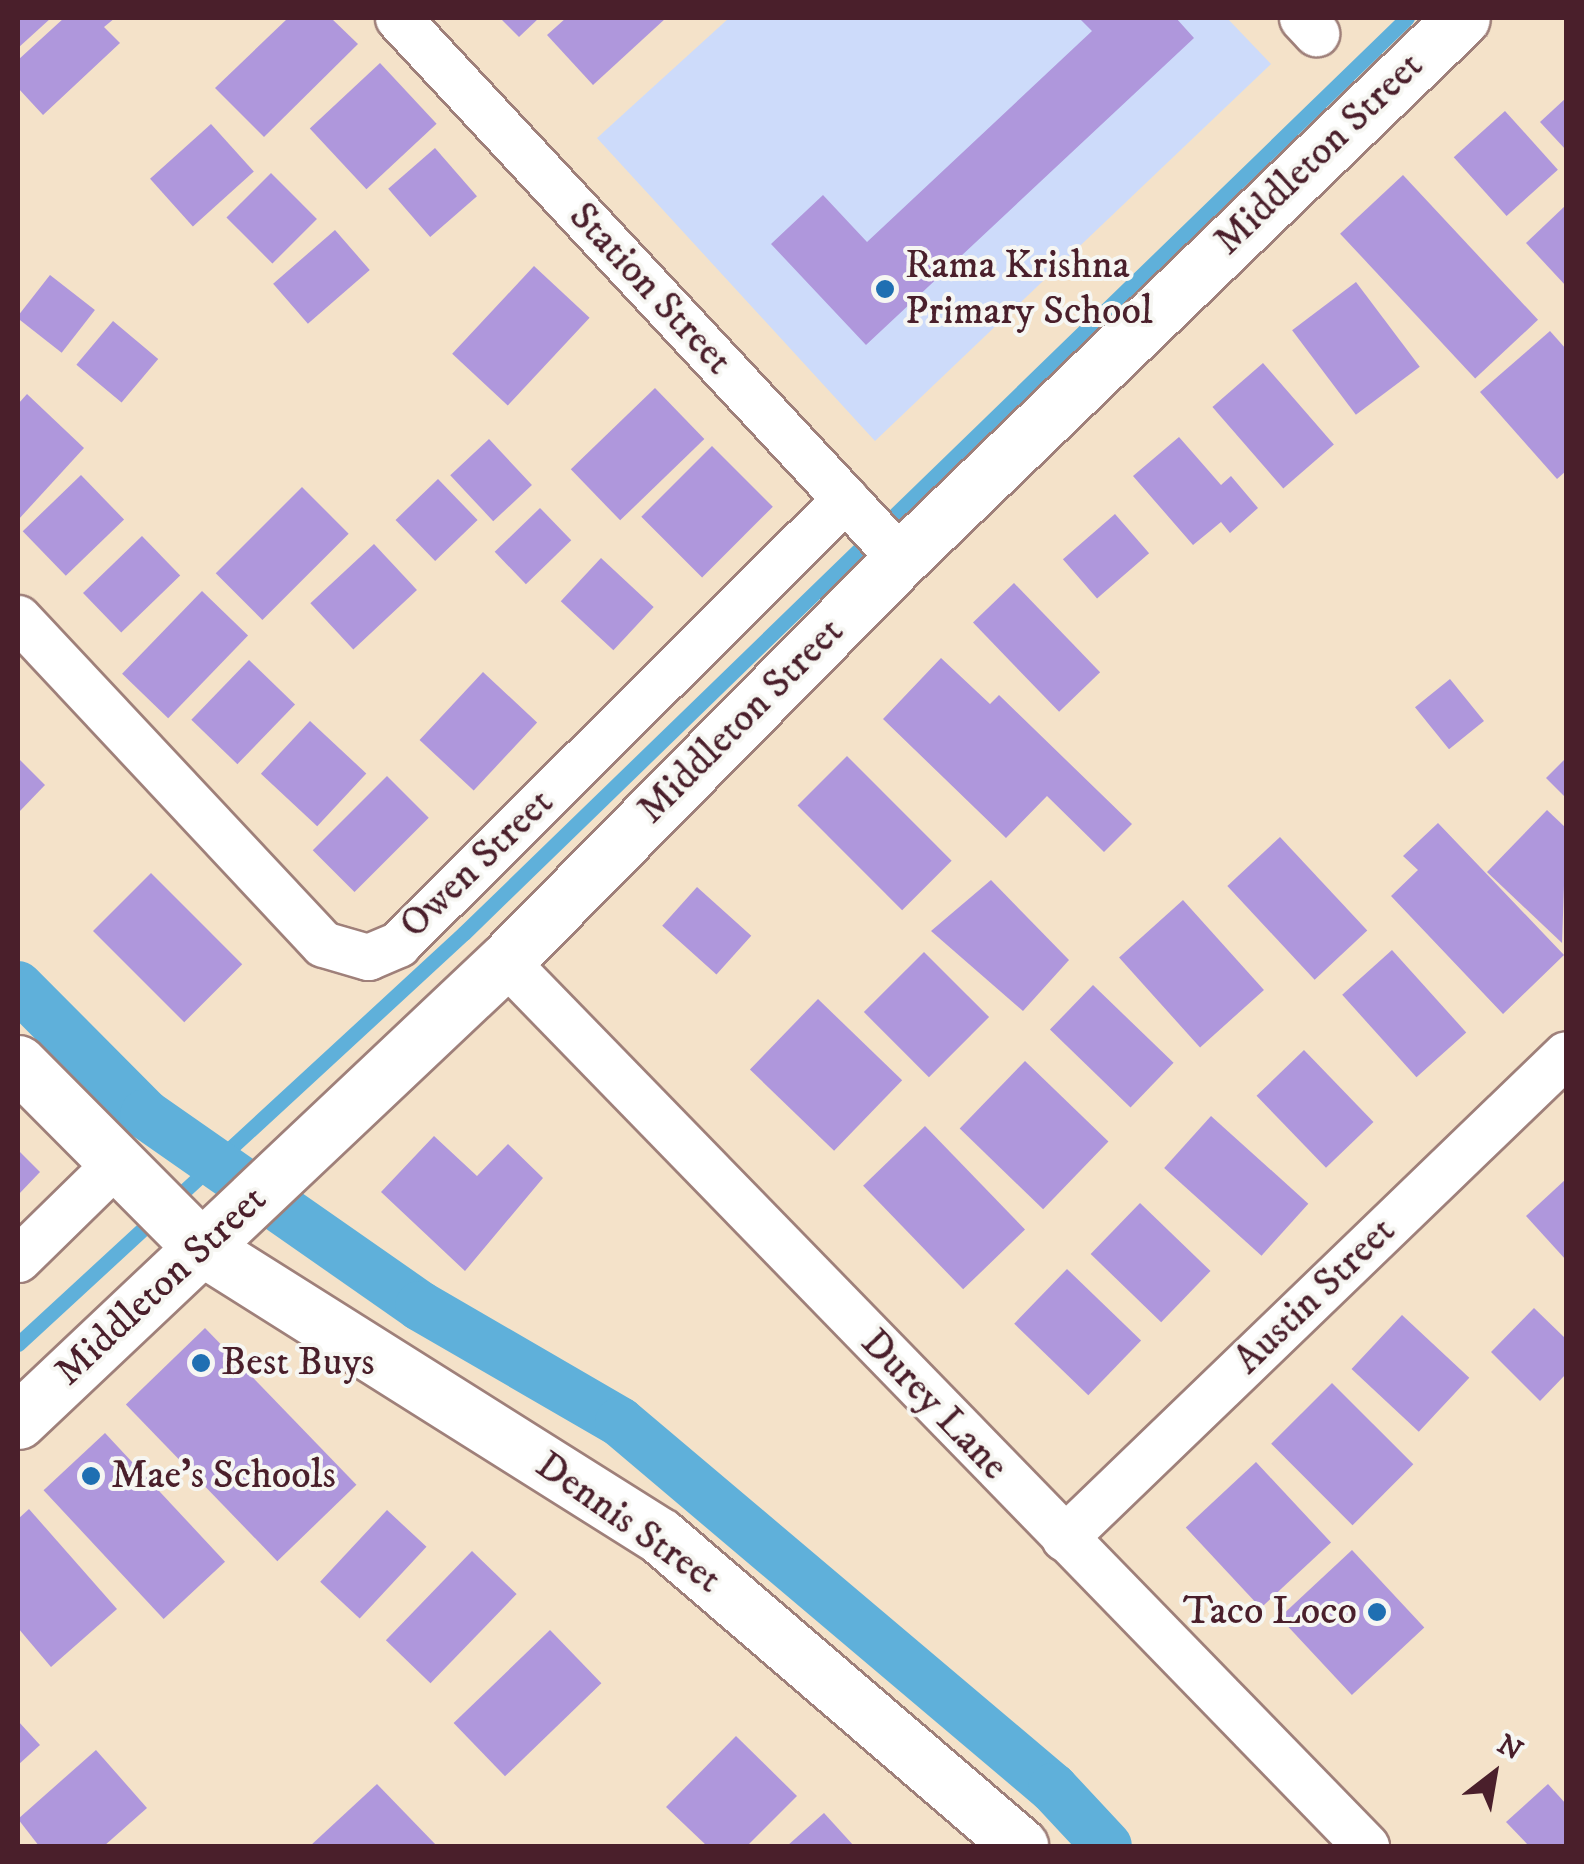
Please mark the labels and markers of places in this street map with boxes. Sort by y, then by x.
place label: Rama Krishna Primary School [905,242,1153,336]
marker: Rama Krishna Primary School [874,278,896,300]
place label: Best Buys [221,1339,375,1387]
marker: Best Buys [190,1352,212,1374]
place label: Mae's Schools [111,1452,336,1500]
marker: Mae's Schools [80,1465,102,1487]
place label: Taco Loco [1183,1588,1357,1636]
marker: Taco Loco [1366,1601,1388,1623]

